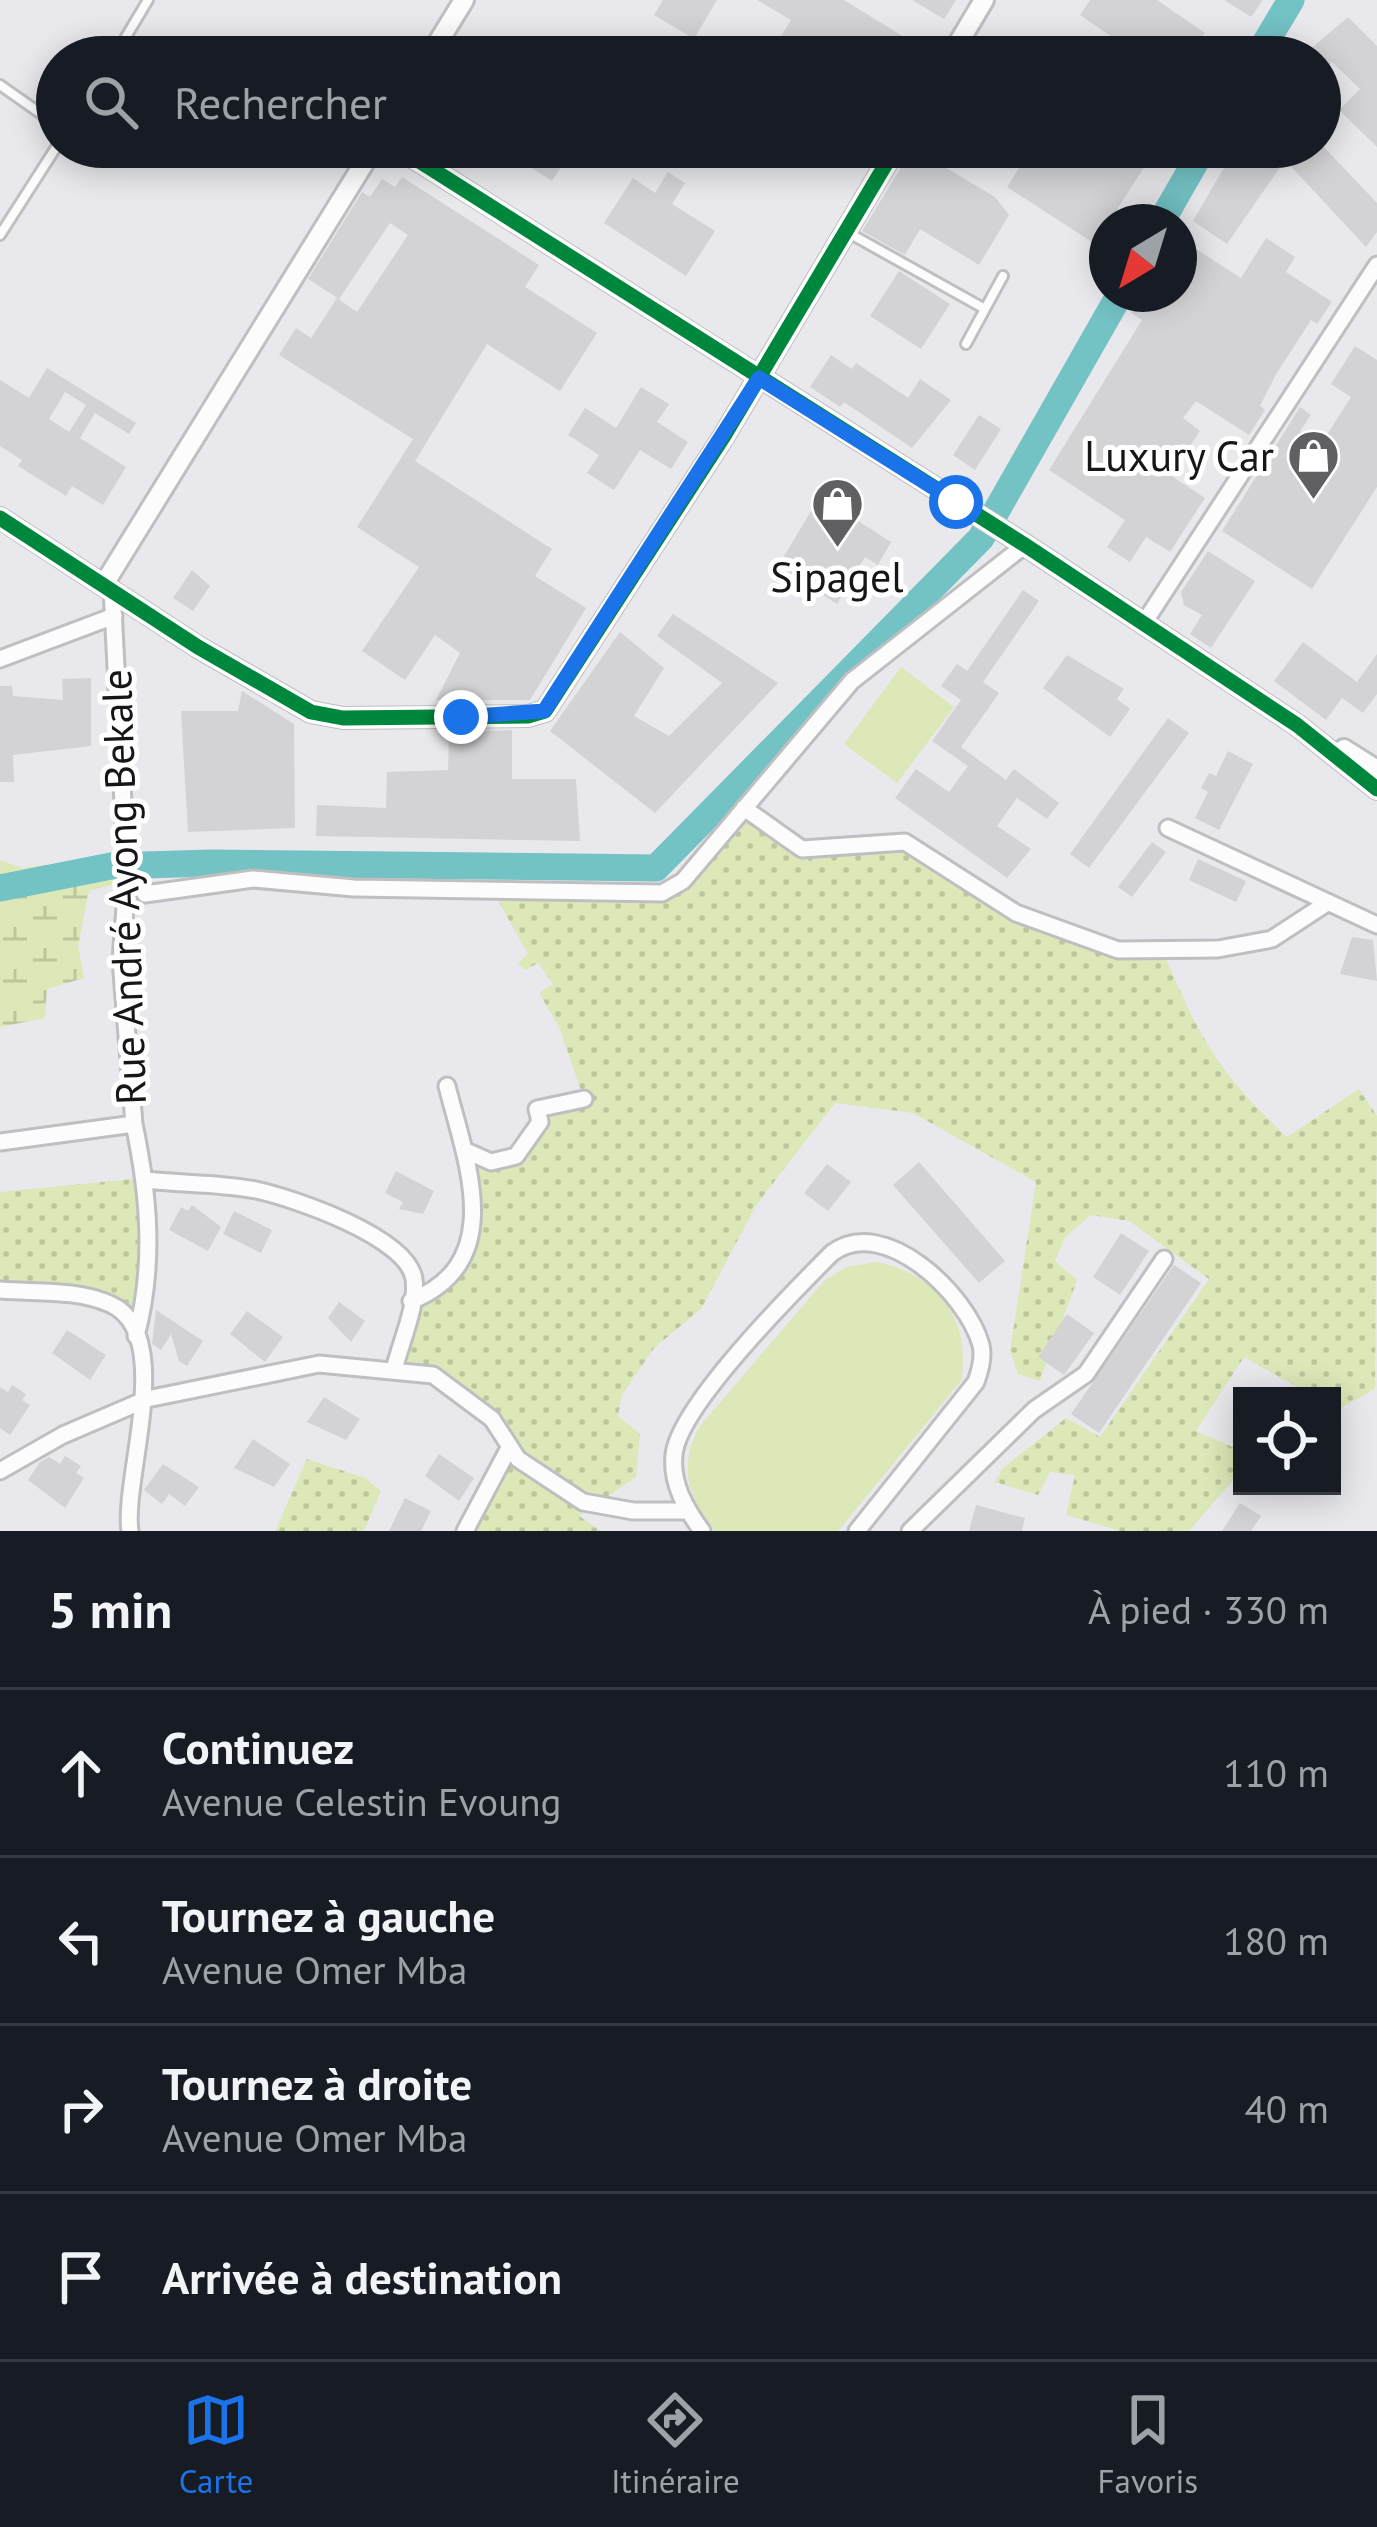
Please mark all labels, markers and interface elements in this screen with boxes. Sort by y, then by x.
search box [36,36,1341,168]
icon: search [78,69,144,135]
text: Rechercher [174,73,387,131]
north arrow [1089,204,1197,312]
shop icon: Luxury Car [1285,427,1341,501]
place label: Luxury Car [1084,428,1274,483]
route start [929,475,983,529]
shop icon: Sipagel [809,476,865,550]
place label: Sipagel [770,549,904,604]
street label: Rue André Ayong Bekale [88,668,158,1106]
route end [434,690,488,744]
map controls [1233,1387,1341,1495]
button: locate [1233,1387,1341,1495]
text: 5 min [48,1576,172,1642]
text: À pied · 330 m [1088,1584,1329,1635]
text: Continuez [162,1718,354,1776]
icon: ahead [48,1740,114,1806]
text: 110 m [1223,1747,1329,1798]
text: Avenue Celestin Evoung [162,1776,561,1827]
text: Tournez à gauche [162,1886,495,1944]
icon: left [48,1908,114,1974]
text: 180 m [1223,1915,1329,1966]
text: Avenue Omer Mba [162,1944,467,1995]
text: Tournez à droite [162,2054,472,2112]
icon: right [48,2076,114,2142]
text: 40 m [1244,2083,1329,2134]
text: Avenue Omer Mba [162,2112,467,2163]
icon: arrive [48,2244,114,2310]
text: Arrivée à destination [162,2248,562,2306]
tab: Carte [179,2387,253,2502]
tab: Itinéraire [611,2387,740,2502]
tab: Favoris [1098,2387,1198,2502]

